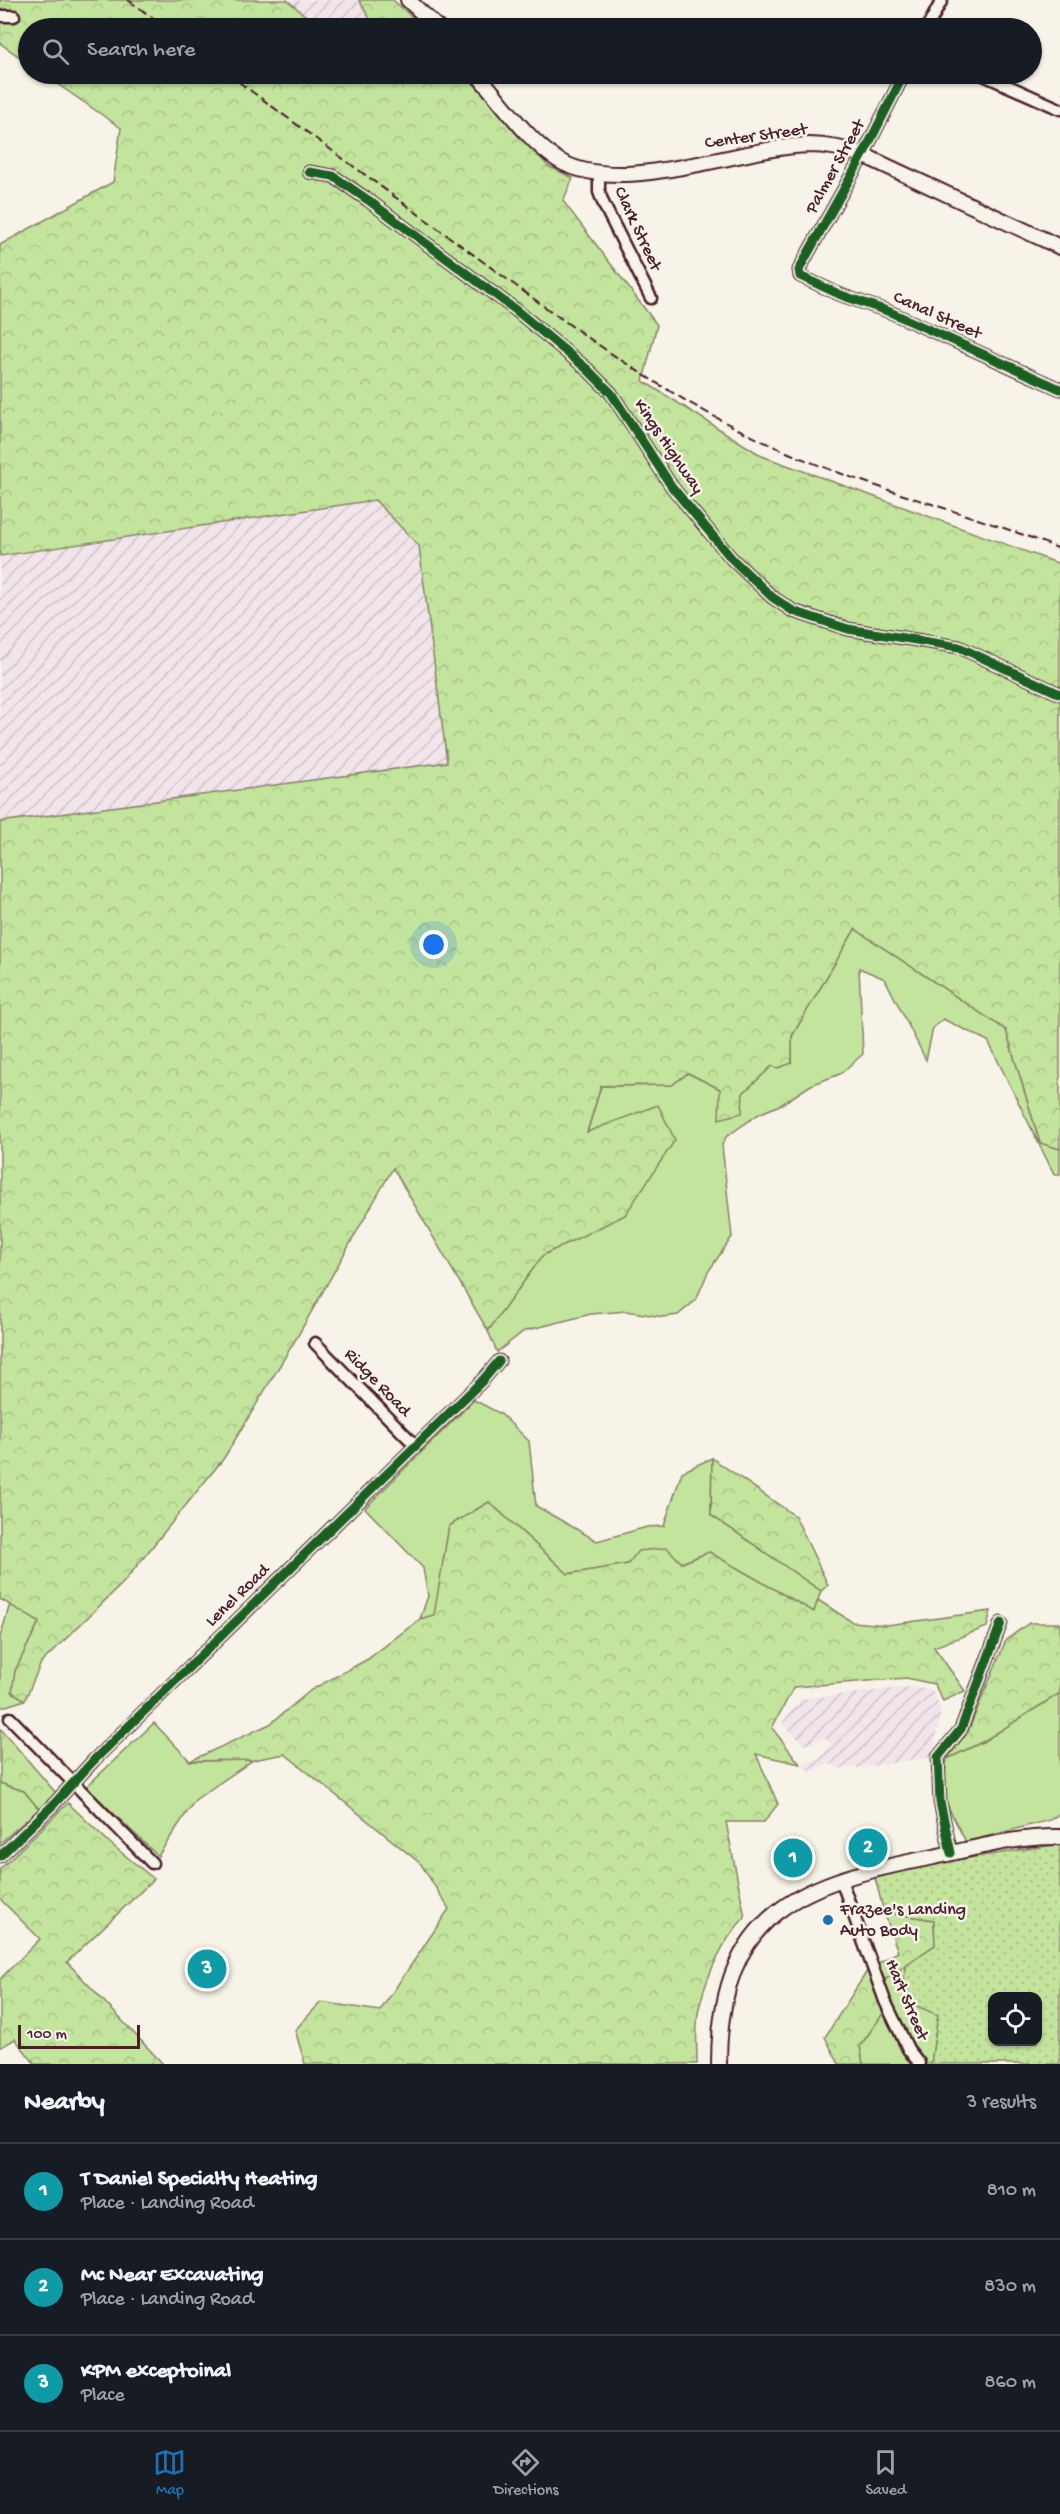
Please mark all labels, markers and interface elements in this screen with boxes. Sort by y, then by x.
search box [18,18,1042,84]
icon: search [39,35,72,68]
text: Search here [87,38,195,64]
street label: Palmer Street [801,115,871,219]
street label: Center Street [704,119,810,155]
street label: Clark Street [608,184,666,276]
street label: Canal Street [890,287,986,345]
street label: Kings Highway [628,395,708,499]
your location [419,930,448,959]
street label: Ridge Road [339,1344,416,1423]
street label: Lenel Road [201,1559,276,1632]
pin: 2 [848,1826,888,1870]
pin: 1 [774,1836,812,1880]
place label: Frazee's Landing Auto Body [839,1900,966,1942]
marker: Frazee's Landing Auto Body [821,1913,835,1927]
pin: 3 [188,1946,226,1992]
street label: Hart Street [879,1956,933,2045]
map controls [988,1992,1042,2046]
button: locate [988,1992,1042,2046]
scale bar [18,2022,140,2050]
text: 100 m [27,2026,67,2045]
text: Nearby [24,2088,105,2119]
text: 3 results [967,2092,1036,2115]
text: T Daniel Specialty Heating [81,2167,317,2193]
text: 1 [39,2180,48,2203]
text: 810 m [987,2180,1036,2203]
text: Place · Landing Road [81,2193,254,2216]
text: Mc Near Excavating [81,2263,263,2289]
text: 2 [39,2276,48,2299]
text: 830 m [984,2276,1036,2299]
text: Place · Landing Road [81,2289,254,2312]
text: KPM exceptoinal [81,2359,231,2385]
text: 3 [38,2372,49,2395]
text: 860 m [985,2372,1036,2395]
text: Place [81,2385,125,2408]
tab: Map [153,2446,186,2501]
tab: Directions [493,2446,559,2501]
tab: Saved [865,2446,906,2501]

